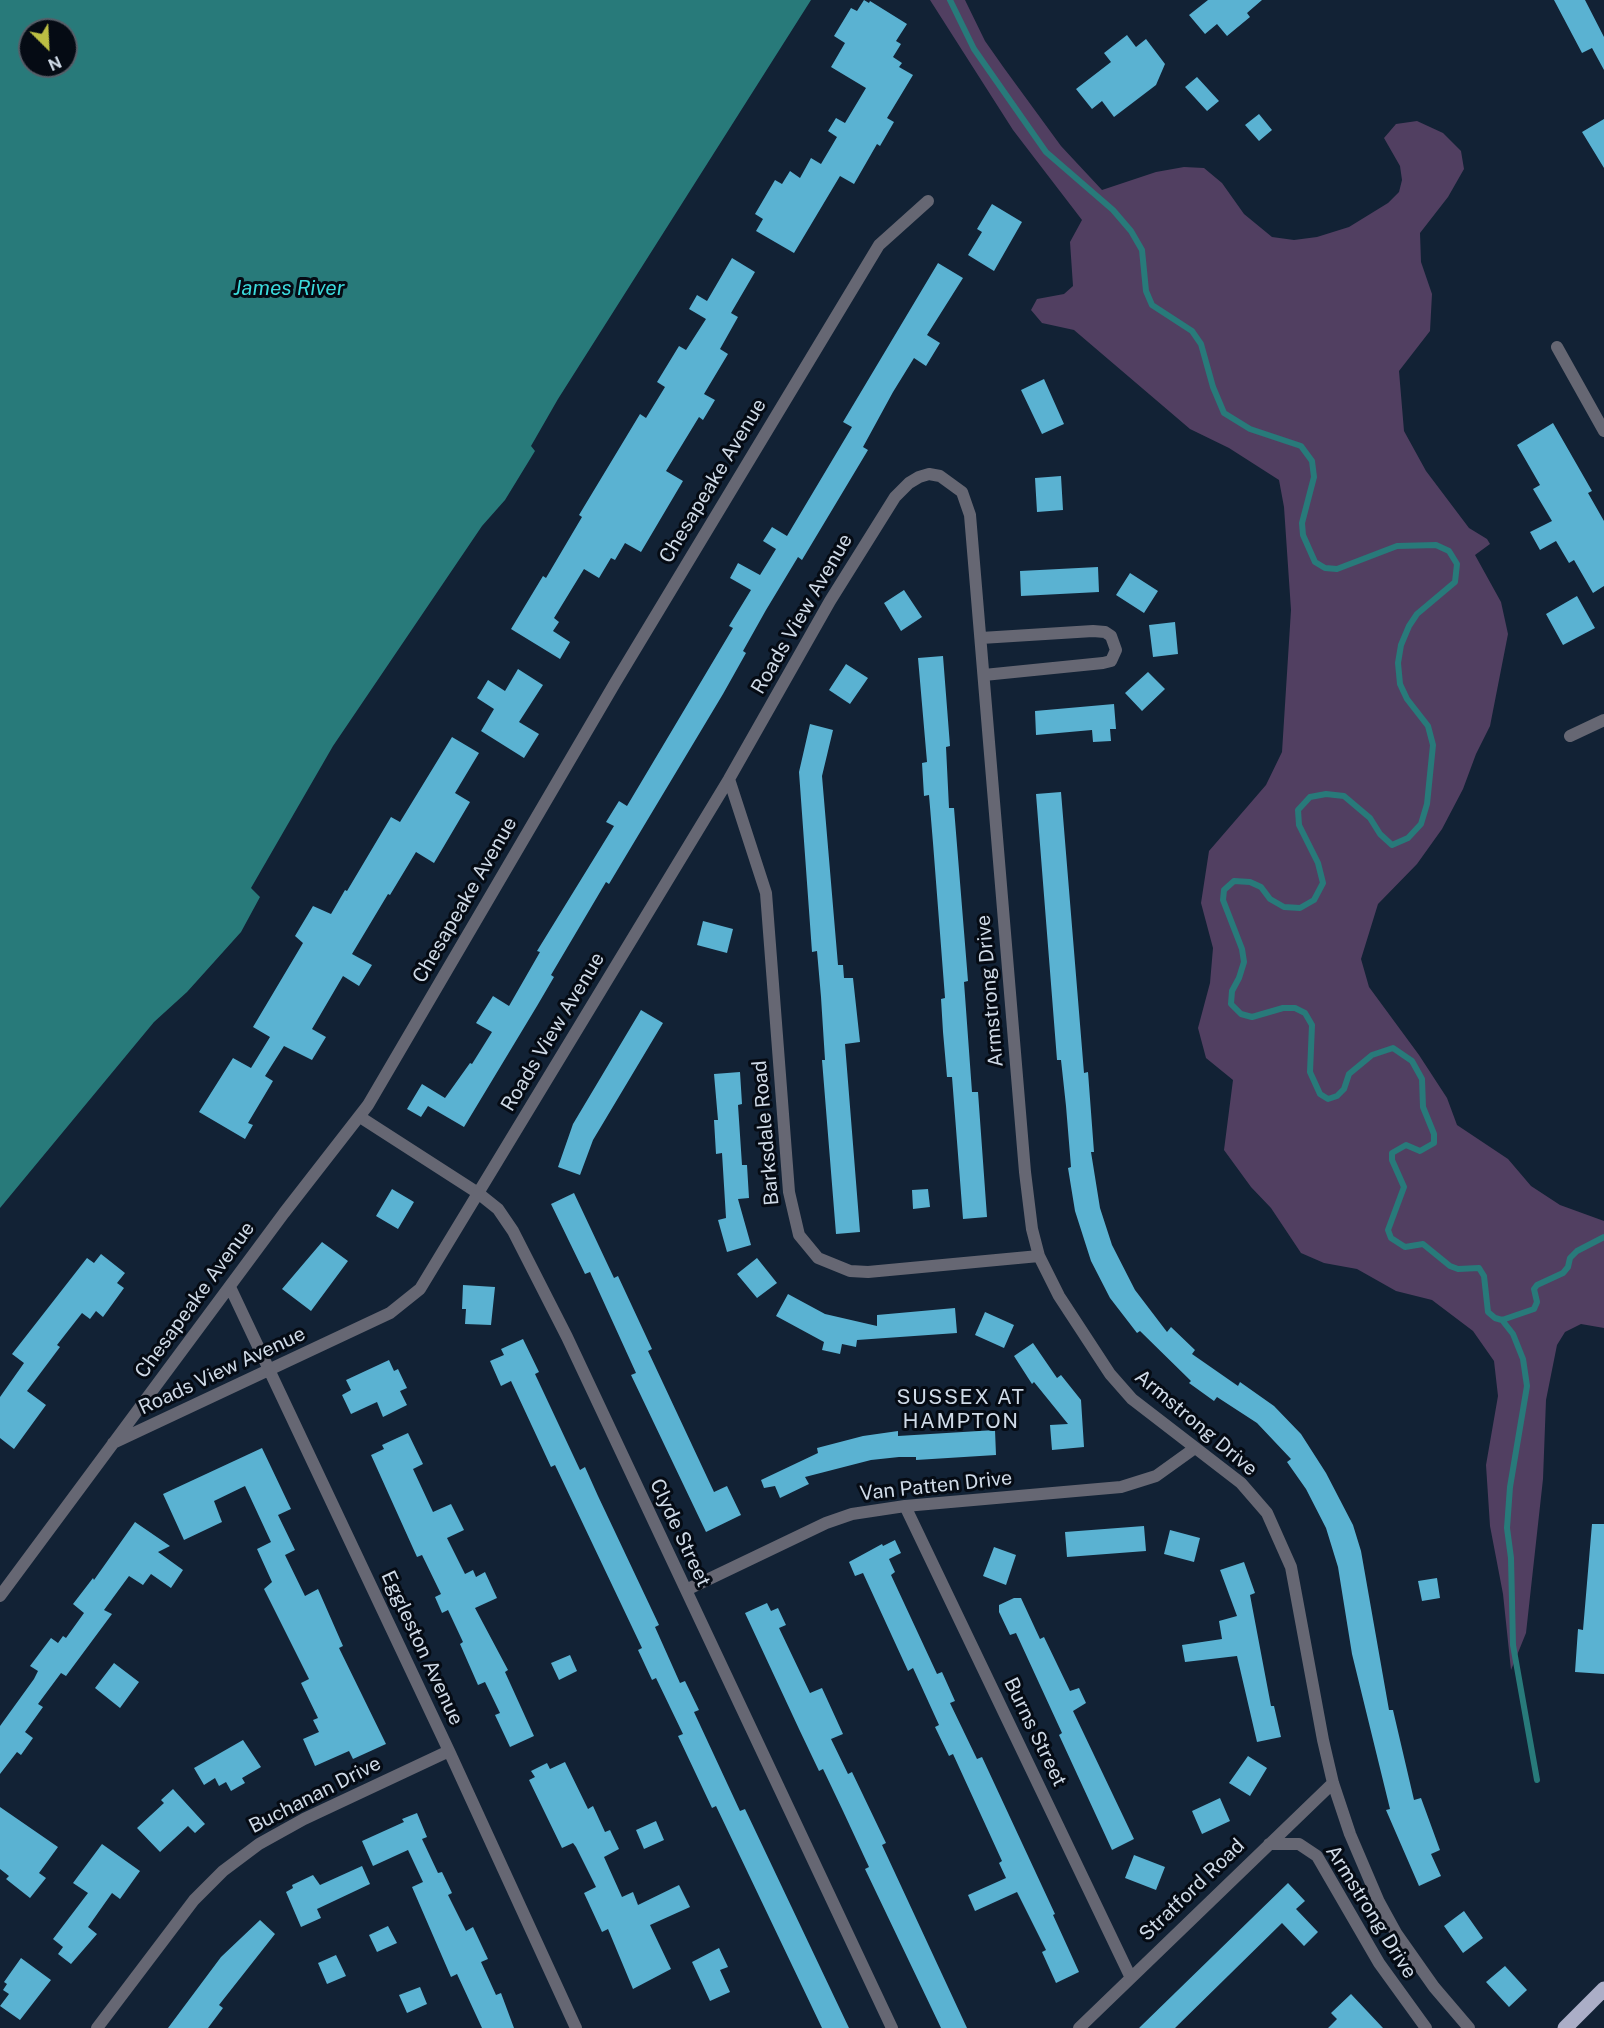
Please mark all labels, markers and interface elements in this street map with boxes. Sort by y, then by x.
north arrow [18,18,78,78]
text: N [45,52,64,74]
water label: James River [233,276,345,302]
street label: Chesapeake Avenue [654,394,772,568]
street label: Roads View Avenue [746,530,858,698]
street label: Chesapeake Avenue [408,813,522,987]
street label: Armstrong Drive [971,914,1009,1068]
street label: Roads View Avenue [496,948,610,1116]
street label: Barksdale Road [748,1059,784,1207]
street label: Chesapeake Avenue [130,1217,260,1383]
street label: Roads View Avenue [135,1322,309,1420]
street label: Armstrong Drive [1130,1365,1262,1481]
district label: SUSSEX AT HAMPTON [896,1385,1026,1435]
street label: Van Patten Drive [859,1466,1013,1506]
street label: Clyde Street [645,1475,715,1591]
street label: Eggleston Avenue [376,1567,468,1729]
street label: Burns Street [998,1674,1072,1790]
street label: Buchanan Drive [245,1751,385,1839]
street label: Stratford Road [1134,1834,1250,1946]
street label: Armstrong Drive [1320,1841,1422,1983]

